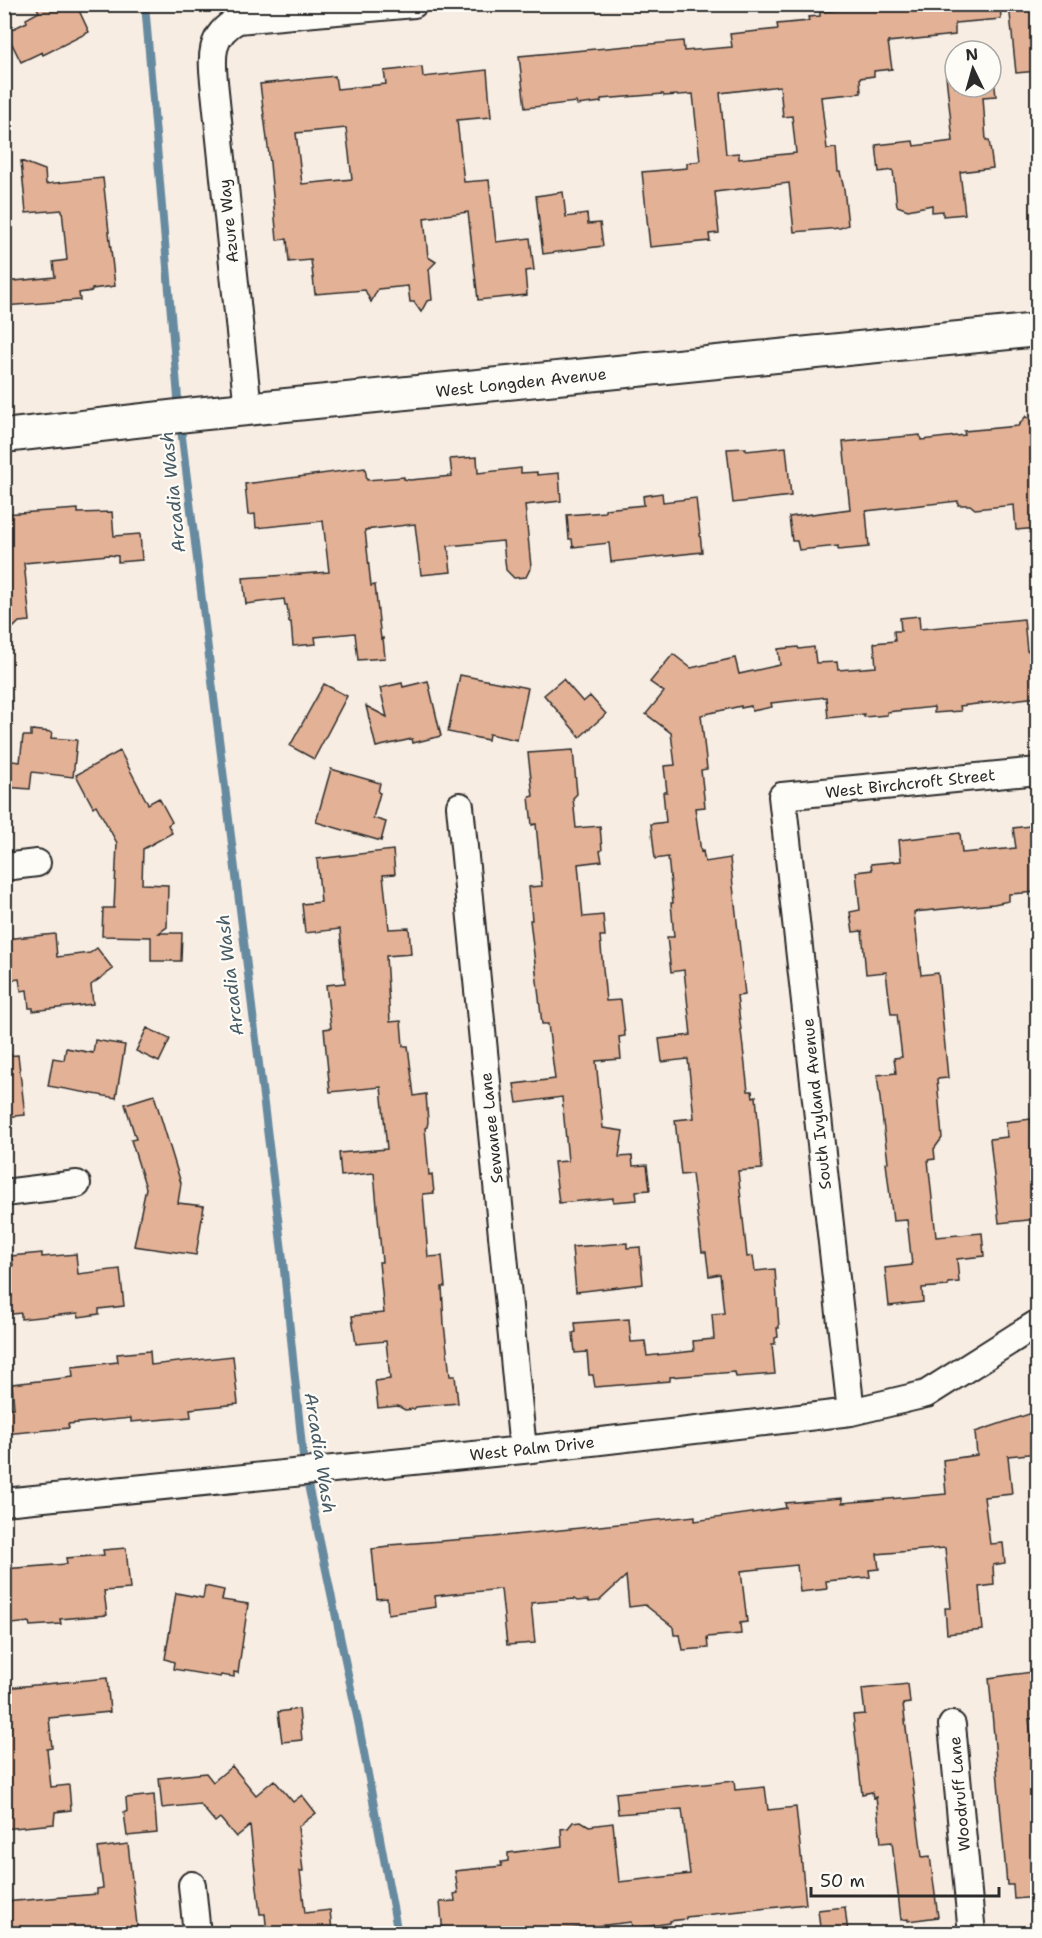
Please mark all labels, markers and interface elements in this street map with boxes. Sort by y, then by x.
north arrow [943,39,1003,99]
text: N [965,44,979,66]
street label: Azure Way [214,178,243,264]
street label: West Longden Avenue [435,363,607,402]
water label: Arcadia Wash [155,430,191,554]
street label: West Birchcroft Street [824,764,996,803]
water label: Arcadia Wash [211,913,249,1037]
street label: South Ivyland Avenue [797,1017,836,1191]
street label: Sewanee Lane [475,1071,508,1185]
water label: Arcadia Wash [299,1391,341,1515]
street label: West Palm Drive [469,1432,595,1465]
street label: Woodruff Lane [944,1736,975,1852]
scale bar [811,1860,998,1898]
text: 50 m [820,1869,865,1893]

